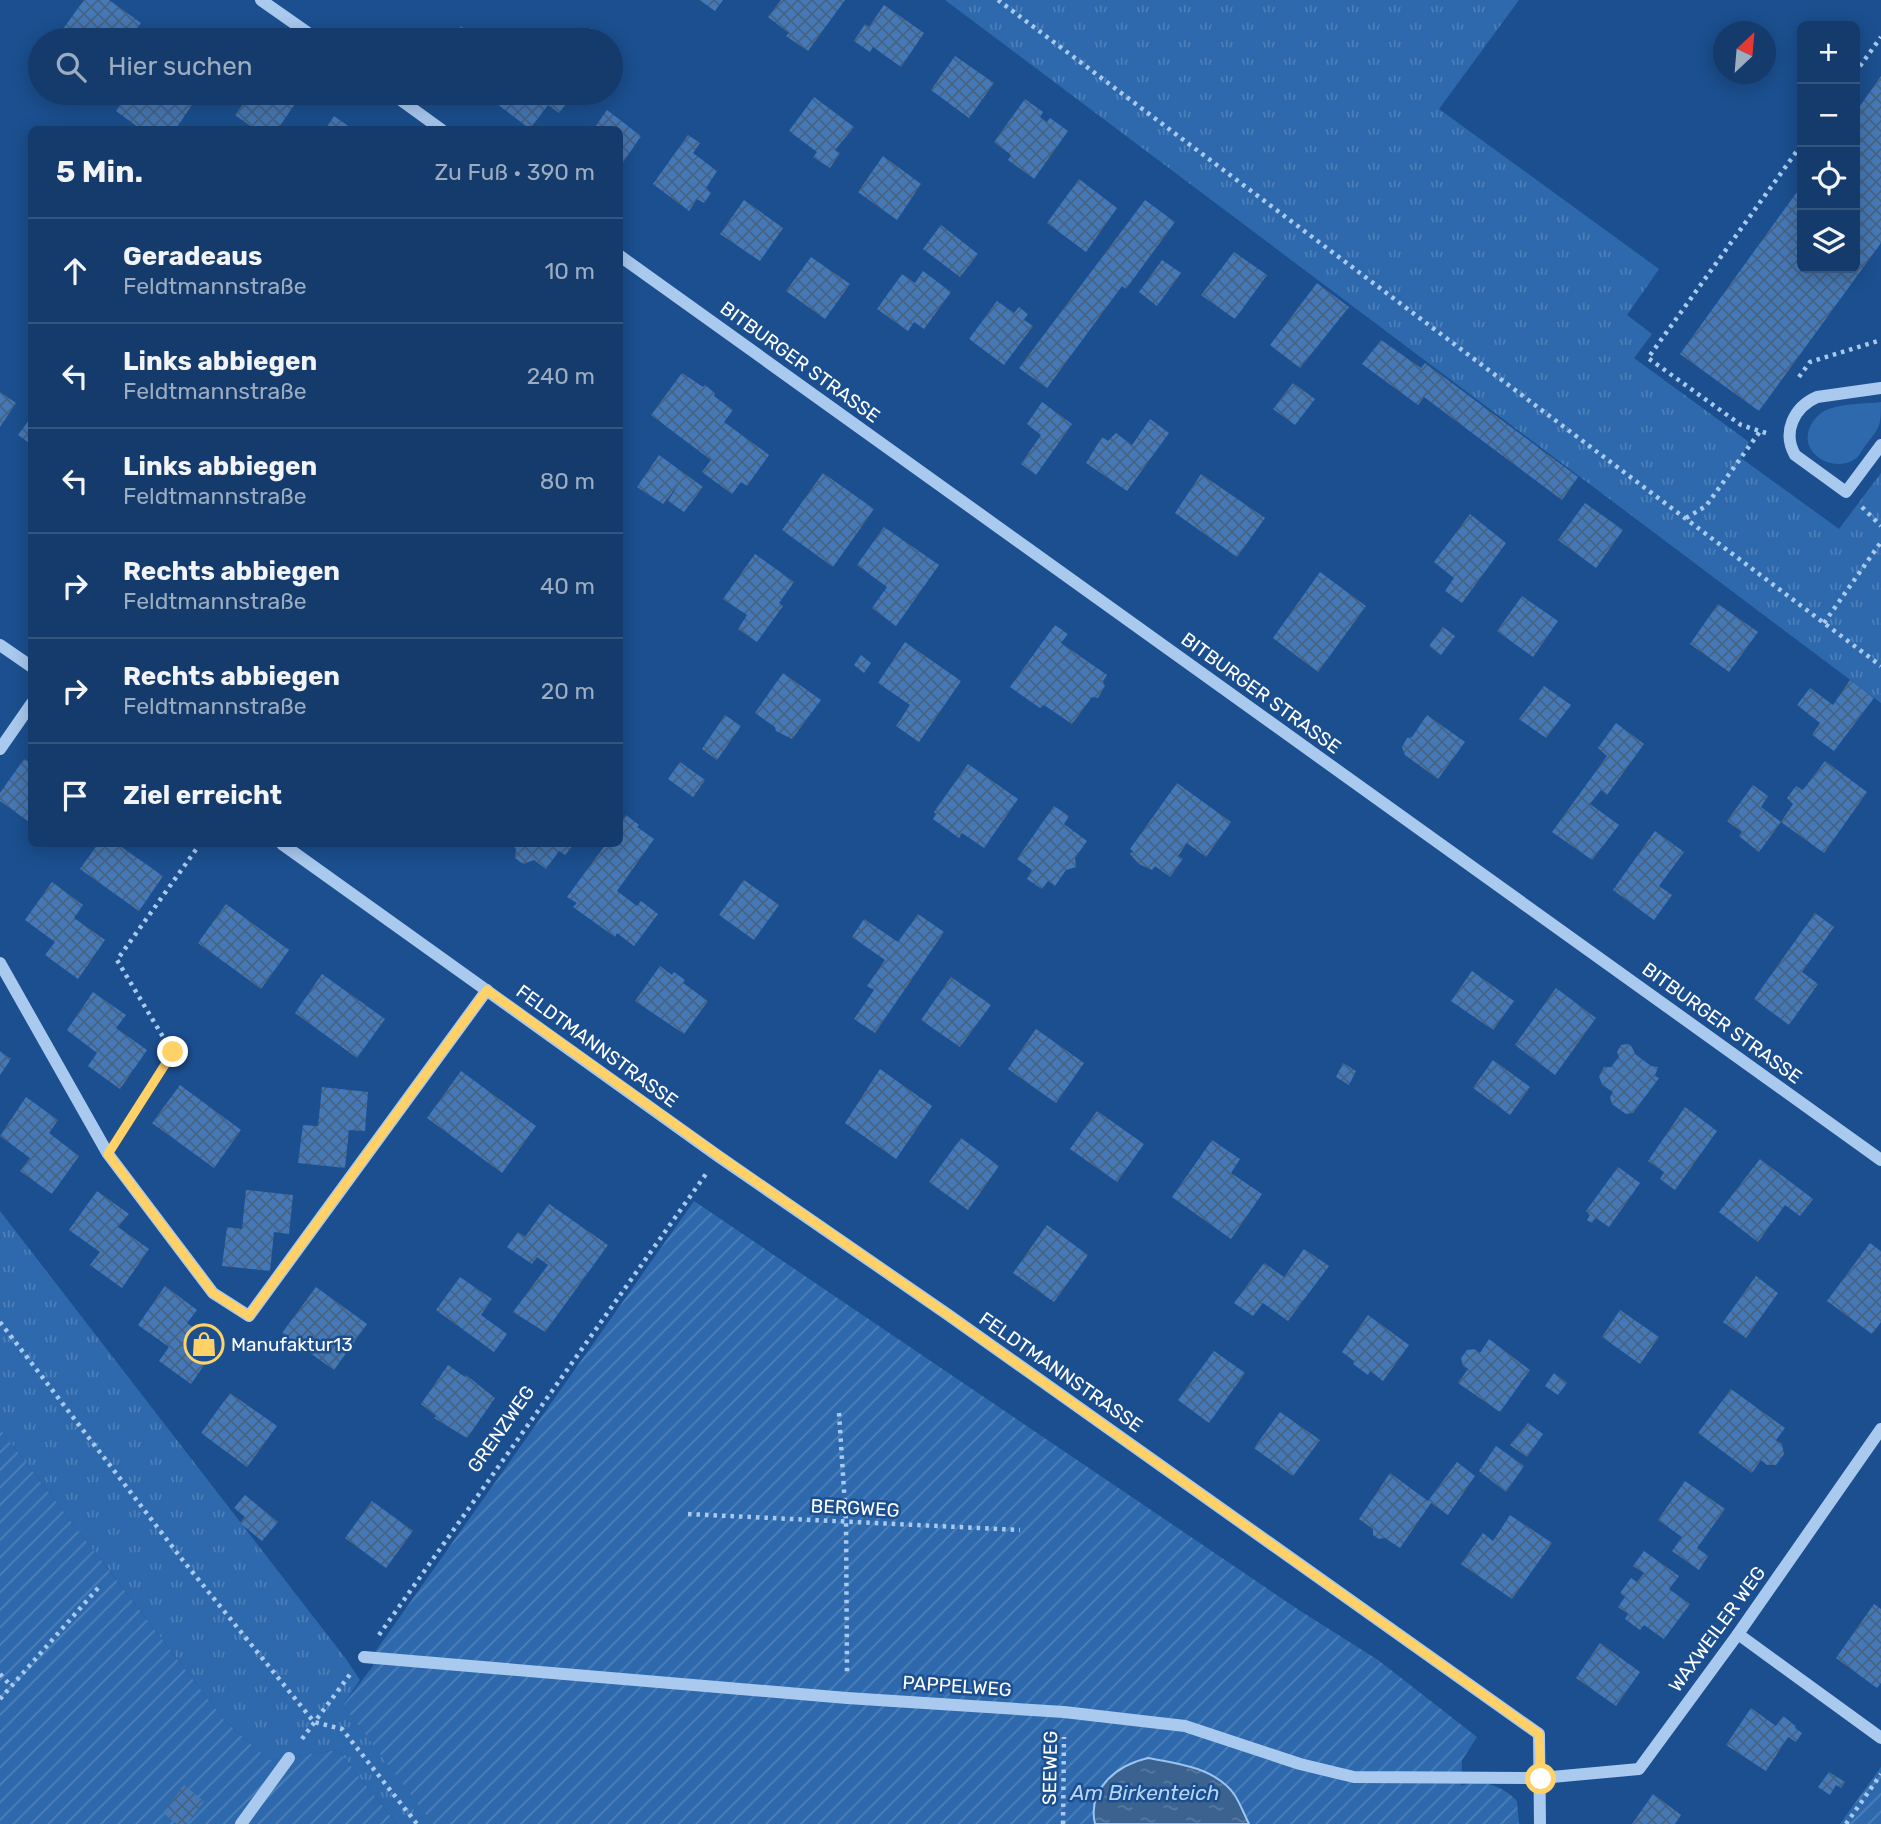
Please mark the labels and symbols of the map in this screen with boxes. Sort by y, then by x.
north arrow [1713,21,1776,84]
street label: BITBURGER STRASSE [716,296,884,428]
street label: BITBURGER STRASSE [1177,627,1345,759]
street label: BITBURGER STRASSE [1638,957,1806,1089]
street label: FELDTMANNSTRASSE [512,980,682,1112]
route end [157,1036,188,1067]
street label: FELDTMANNSTRASSE [975,1307,1147,1437]
shop icon: Manufaktur13 [183,1323,225,1365]
place label: Manufaktur13 [231,1333,353,1356]
street label: GRENZWEG [463,1381,539,1477]
street label: BERGWEG [810,1494,900,1522]
street label: WAXWEILER WEG [1664,1562,1770,1696]
street label: PAPPELWEG [902,1671,1012,1701]
street label: SEEWEG [1038,1731,1062,1805]
route start [1525,1763,1556,1794]
water label: Am Birkenteich [1069,1780,1220,1805]

